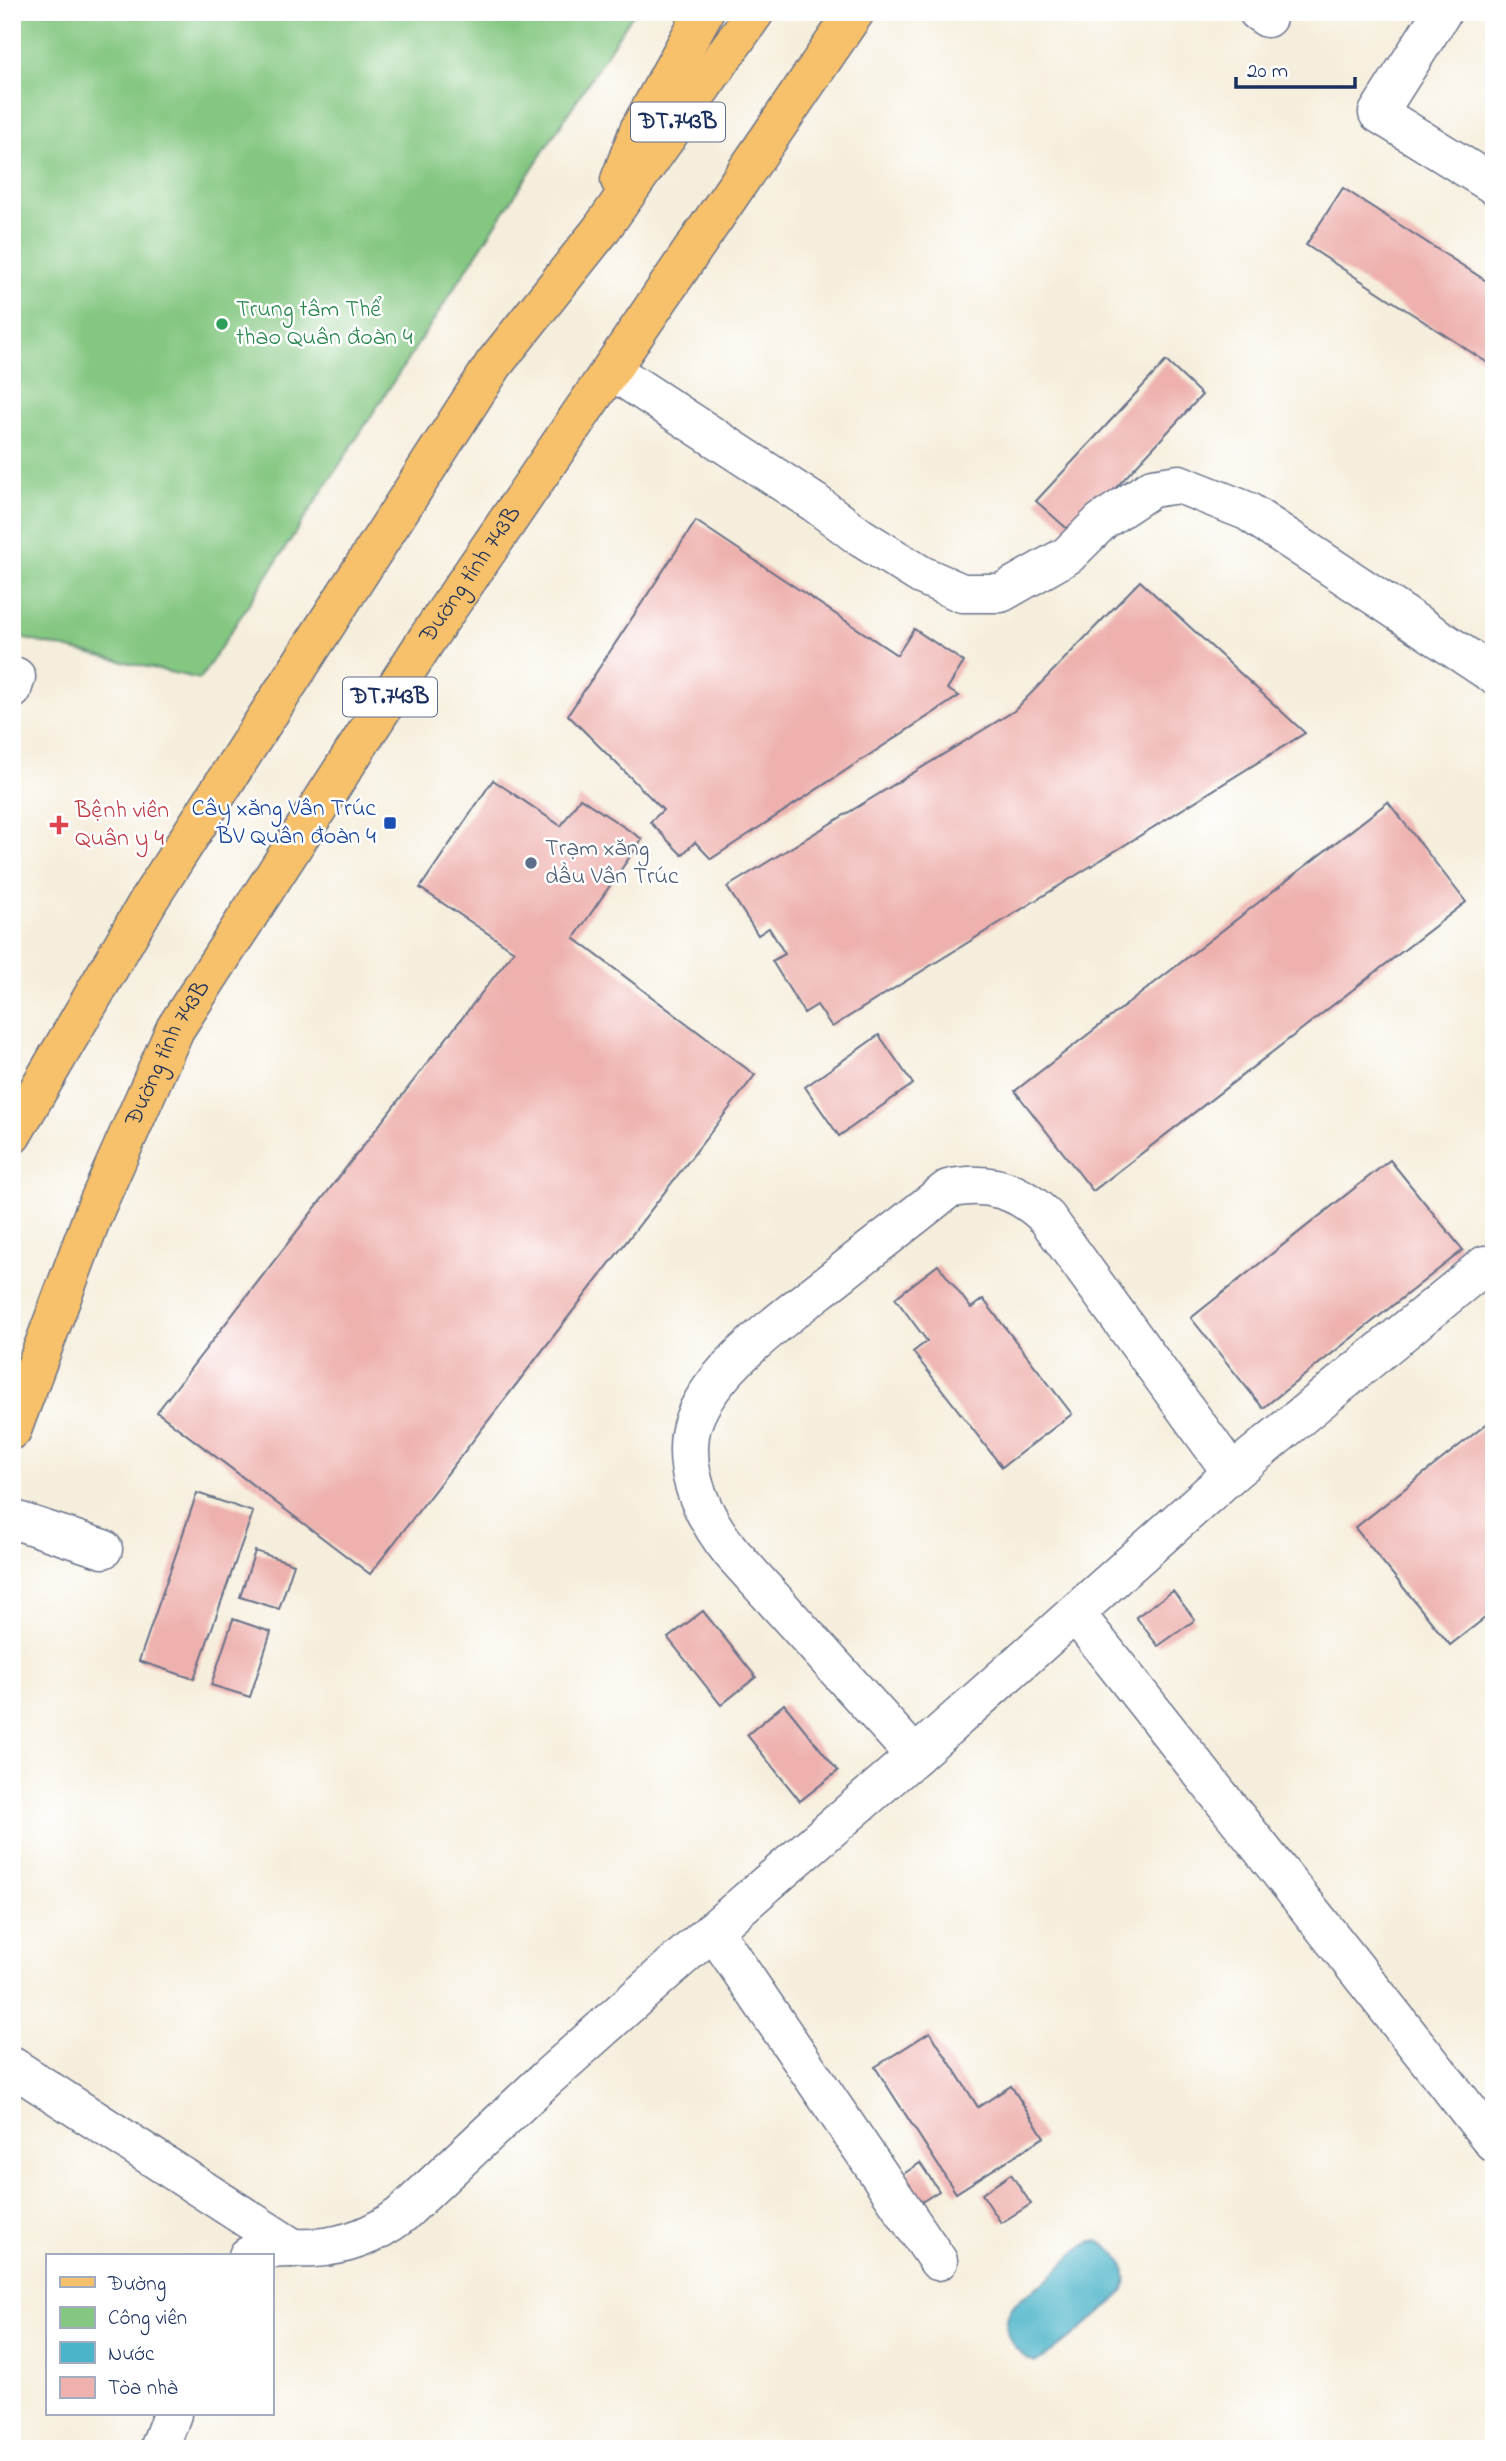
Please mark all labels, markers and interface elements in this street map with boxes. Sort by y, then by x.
scale bar [1236,46,1356,90]
text: 20 m [1247,57,1288,87]
road number: ĐT.743B [631,102,725,141]
place label: Trung tâm Thể thao Quân đoàn 4 [236,293,413,356]
marker: Trung tâm Thể thao Quân đoàn 4 [214,316,230,332]
street label: Đường tỉnh 743B [411,499,530,652]
road number: ĐT.743B [343,678,437,716]
place label: Cây xăng Vân Trúc BV Quân đoàn 4 [191,792,376,855]
place label: Bệnh viên Quân y 4 [74,794,169,858]
marker: Bệnh viên Quân y 4 [49,815,69,835]
marker: Cây xăng Vân Trúc BV Quân đoàn 4 [382,815,398,831]
place label: Trạm xăng dầu Vân Trúc [545,832,679,895]
marker: Trạm xăng dầu Vân Trúc [523,855,539,871]
street label: Đường tỉnh 743B [116,973,220,1133]
legend [46,2254,273,2416]
text: Đường [107,2270,166,2302]
text: Công viên [108,2304,187,2336]
text: Nước [108,2340,155,2370]
text: Tòa nhà [108,2374,178,2404]

